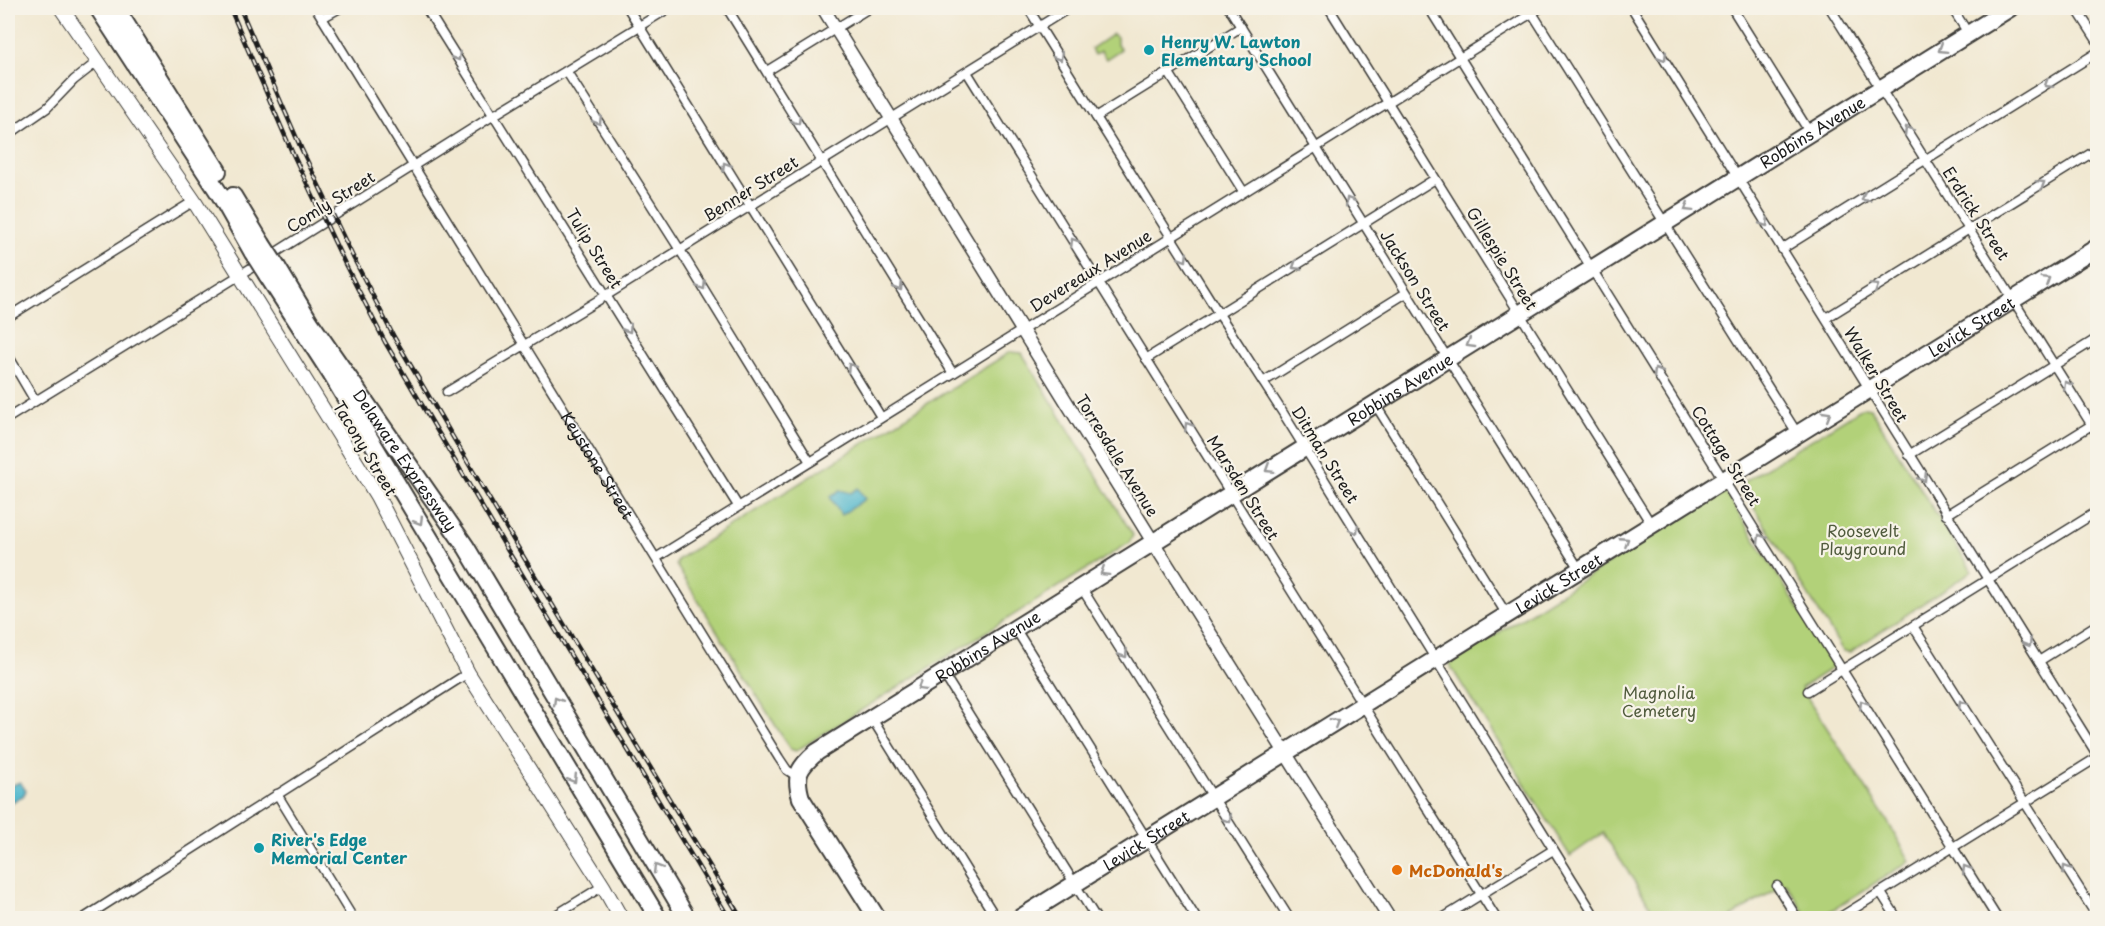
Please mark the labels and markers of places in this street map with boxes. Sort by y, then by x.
place label: Henry W. Lawton Elementary School [1161,29,1312,71]
marker: Henry W. Lawton Elementary School [1142,43,1156,57]
place label: River's Edge Memorial Center [271,827,408,869]
marker: River's Edge Memorial Center [252,841,266,855]
place label: McDonald's [1409,858,1503,882]
marker: McDonald's [1390,863,1404,877]

